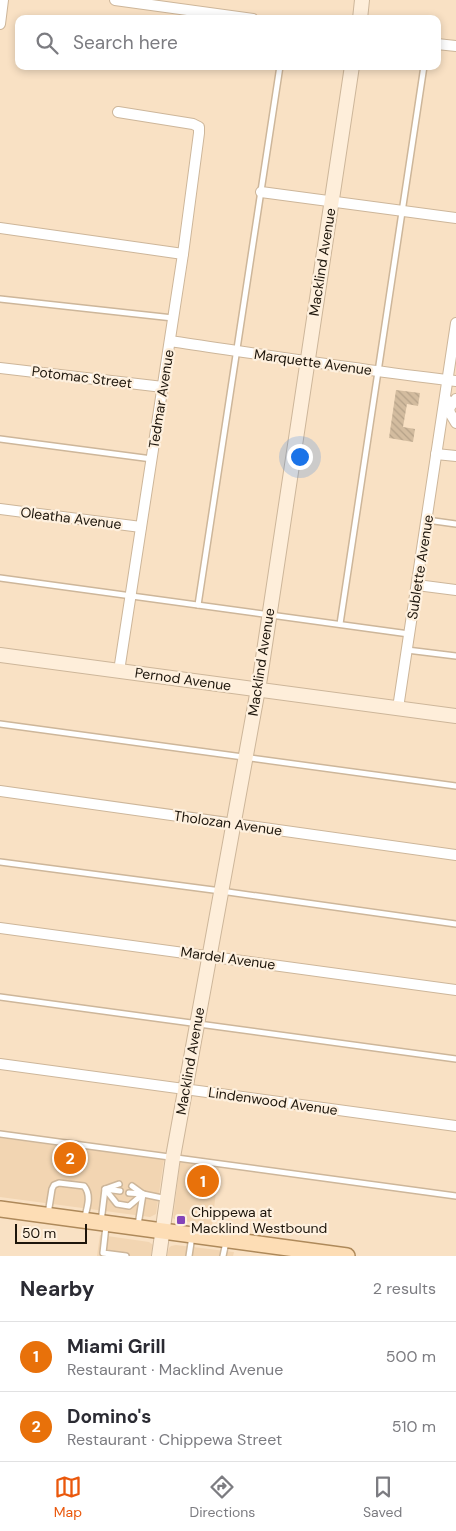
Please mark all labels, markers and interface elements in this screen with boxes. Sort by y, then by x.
search box [15,15,441,70]
icon: search [33,29,61,57]
text: Search here [73,30,178,55]
street label: Macklind Avenue [305,207,339,317]
street label: Marquette Avenue [253,345,373,379]
street label: Tedmar Avenue [144,348,178,450]
street label: Potomac Street [31,362,133,392]
your location [287,444,313,470]
street label: Oleatha Avenue [19,503,123,533]
street label: Sublette Avenue [403,513,437,621]
street label: Macklind Avenue [244,607,278,717]
street label: Pernod Avenue [134,663,232,695]
street label: Tholozan Avenue [173,807,283,840]
street label: Mardel Avenue [179,942,277,974]
street label: Macklind Avenue [172,1006,208,1116]
street label: Lindenwood Avenue [207,1083,339,1119]
pin: 2 [54,1139,86,1177]
pin: 1 [187,1162,219,1200]
place label: Chippewa at Macklind Westbound [191,1203,327,1237]
marker: Chippewa at Macklind Westbound [175,1214,187,1226]
scale bar [15,1221,88,1244]
text: 50 m [22,1224,56,1242]
text: Nearby [20,1275,94,1303]
text: 2 results [373,1278,436,1299]
text: Miami Grill [67,1334,166,1359]
text: 1 [33,1346,39,1367]
text: 500 m [386,1346,436,1367]
text: Restaurant · Macklind Avenue [67,1359,283,1380]
text: Domino's [67,1404,151,1429]
text: 2 [31,1416,41,1437]
text: 510 m [392,1416,436,1437]
text: Restaurant · Chippewa Street [67,1429,282,1450]
tab: Map [54,1473,82,1521]
tab: Directions [190,1473,255,1521]
tab: Saved [363,1473,402,1521]

